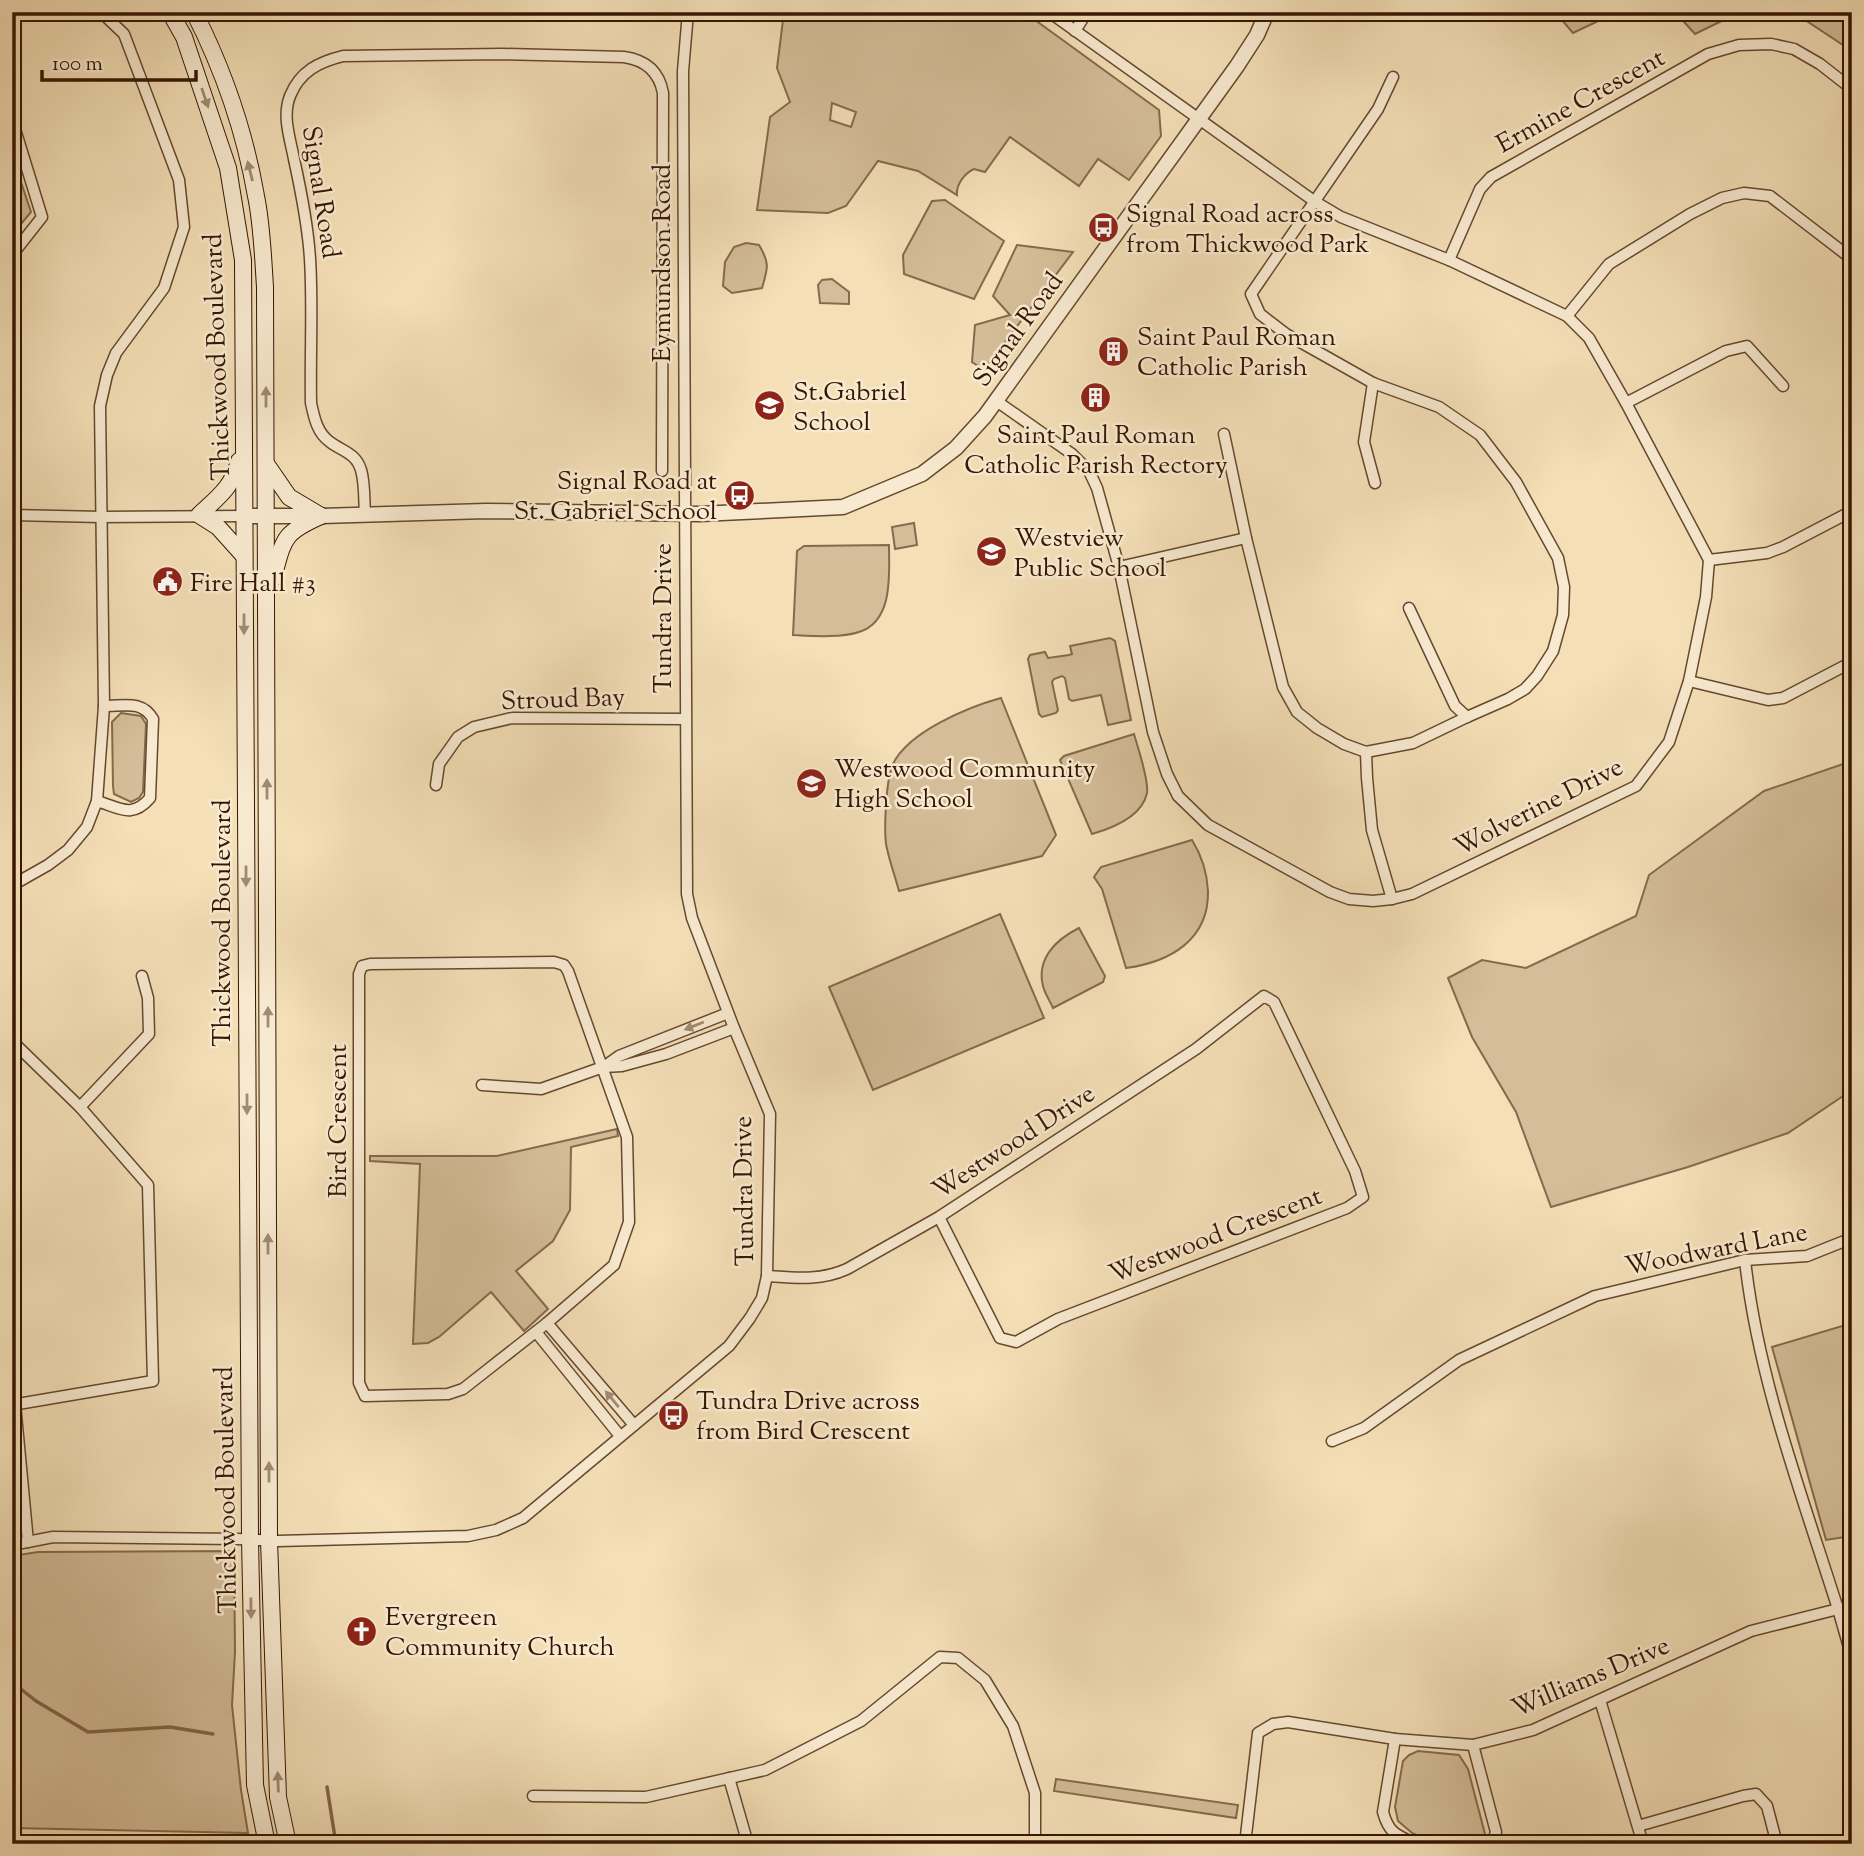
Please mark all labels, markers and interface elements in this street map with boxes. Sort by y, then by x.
scale bar [42,38,196,82]
street label: Ermine Crescent [1490,40,1672,164]
text: 100 m [52,50,103,80]
one-way arrow [200,88,211,109]
street label: Signal Road [291,123,348,262]
one-way arrow [245,159,256,181]
street label: Eymundson Road [645,163,682,362]
place label: Signal Road across from Thickwood Park [1126,197,1369,264]
bus stop icon: Signal Road across from Thickwood Park [1086,211,1120,245]
street label: Thickwood Boulevard [196,232,241,481]
street label: Signal Road [965,265,1074,396]
place label: Saint Paul Roman Catholic Parish [1137,320,1336,387]
building icon: Saint Paul Roman Catholic Parish [1097,334,1131,368]
place label: St.Gabriel School [793,375,907,442]
building icon: Saint Paul Roman Catholic Parish Rectory [1079,381,1113,415]
one-way arrow [260,386,272,408]
school or university icon: St.Gabriel School [753,389,787,423]
place label: Saint Paul Roman Catholic Parish Rectory [964,418,1228,485]
place label: Signal Road at St. Gabriel School [514,464,717,531]
bus stop icon: Signal Road at St. Gabriel School [723,478,757,512]
place label: Westview Public School [1014,521,1167,588]
school or university icon: Westview Public School [974,535,1008,569]
street label: Tundra Drive [646,543,683,693]
public building icon: Fire Hall #3 [150,565,184,599]
place label: Fire Hall #3 [190,566,316,603]
one-way arrow [238,613,250,635]
street label: Stroud Bay [500,680,626,721]
street label: Wolverine Drive [1448,750,1630,867]
place label: Westwood Community High School [834,752,1096,819]
school or university icon: Westwood Community High School [794,766,828,800]
one-way arrow [261,778,273,800]
street label: Thickwood Boulevard [205,799,242,1047]
one-way arrow [240,865,251,887]
one-way arrow [262,1006,274,1028]
one-way arrow [684,1021,705,1032]
street label: Bird Crescent [321,1044,358,1198]
street label: Westwood Drive [926,1077,1103,1210]
one-way arrow [241,1093,253,1115]
street label: Tundra Drive [726,1115,765,1266]
street label: Westwood Crescent [1104,1179,1328,1294]
street label: Woodward Lane [1622,1215,1811,1286]
one-way arrow [262,1233,274,1255]
street label: Thickwood Boulevard [207,1366,248,1614]
place label: Tundra Drive across from Bird Crescent [696,1384,920,1451]
one-way arrow [604,1390,619,1408]
bus stop icon: Tundra Drive across from Bird Crescent [656,1398,690,1432]
one-way arrow [263,1461,275,1483]
one-way arrow [245,1597,257,1619]
place label: Evergreen Community Church [385,1600,615,1667]
church icon: Evergreen Community Church [345,1614,379,1648]
street label: Williams Drive [1506,1628,1676,1728]
one-way arrow [272,1771,283,1793]

